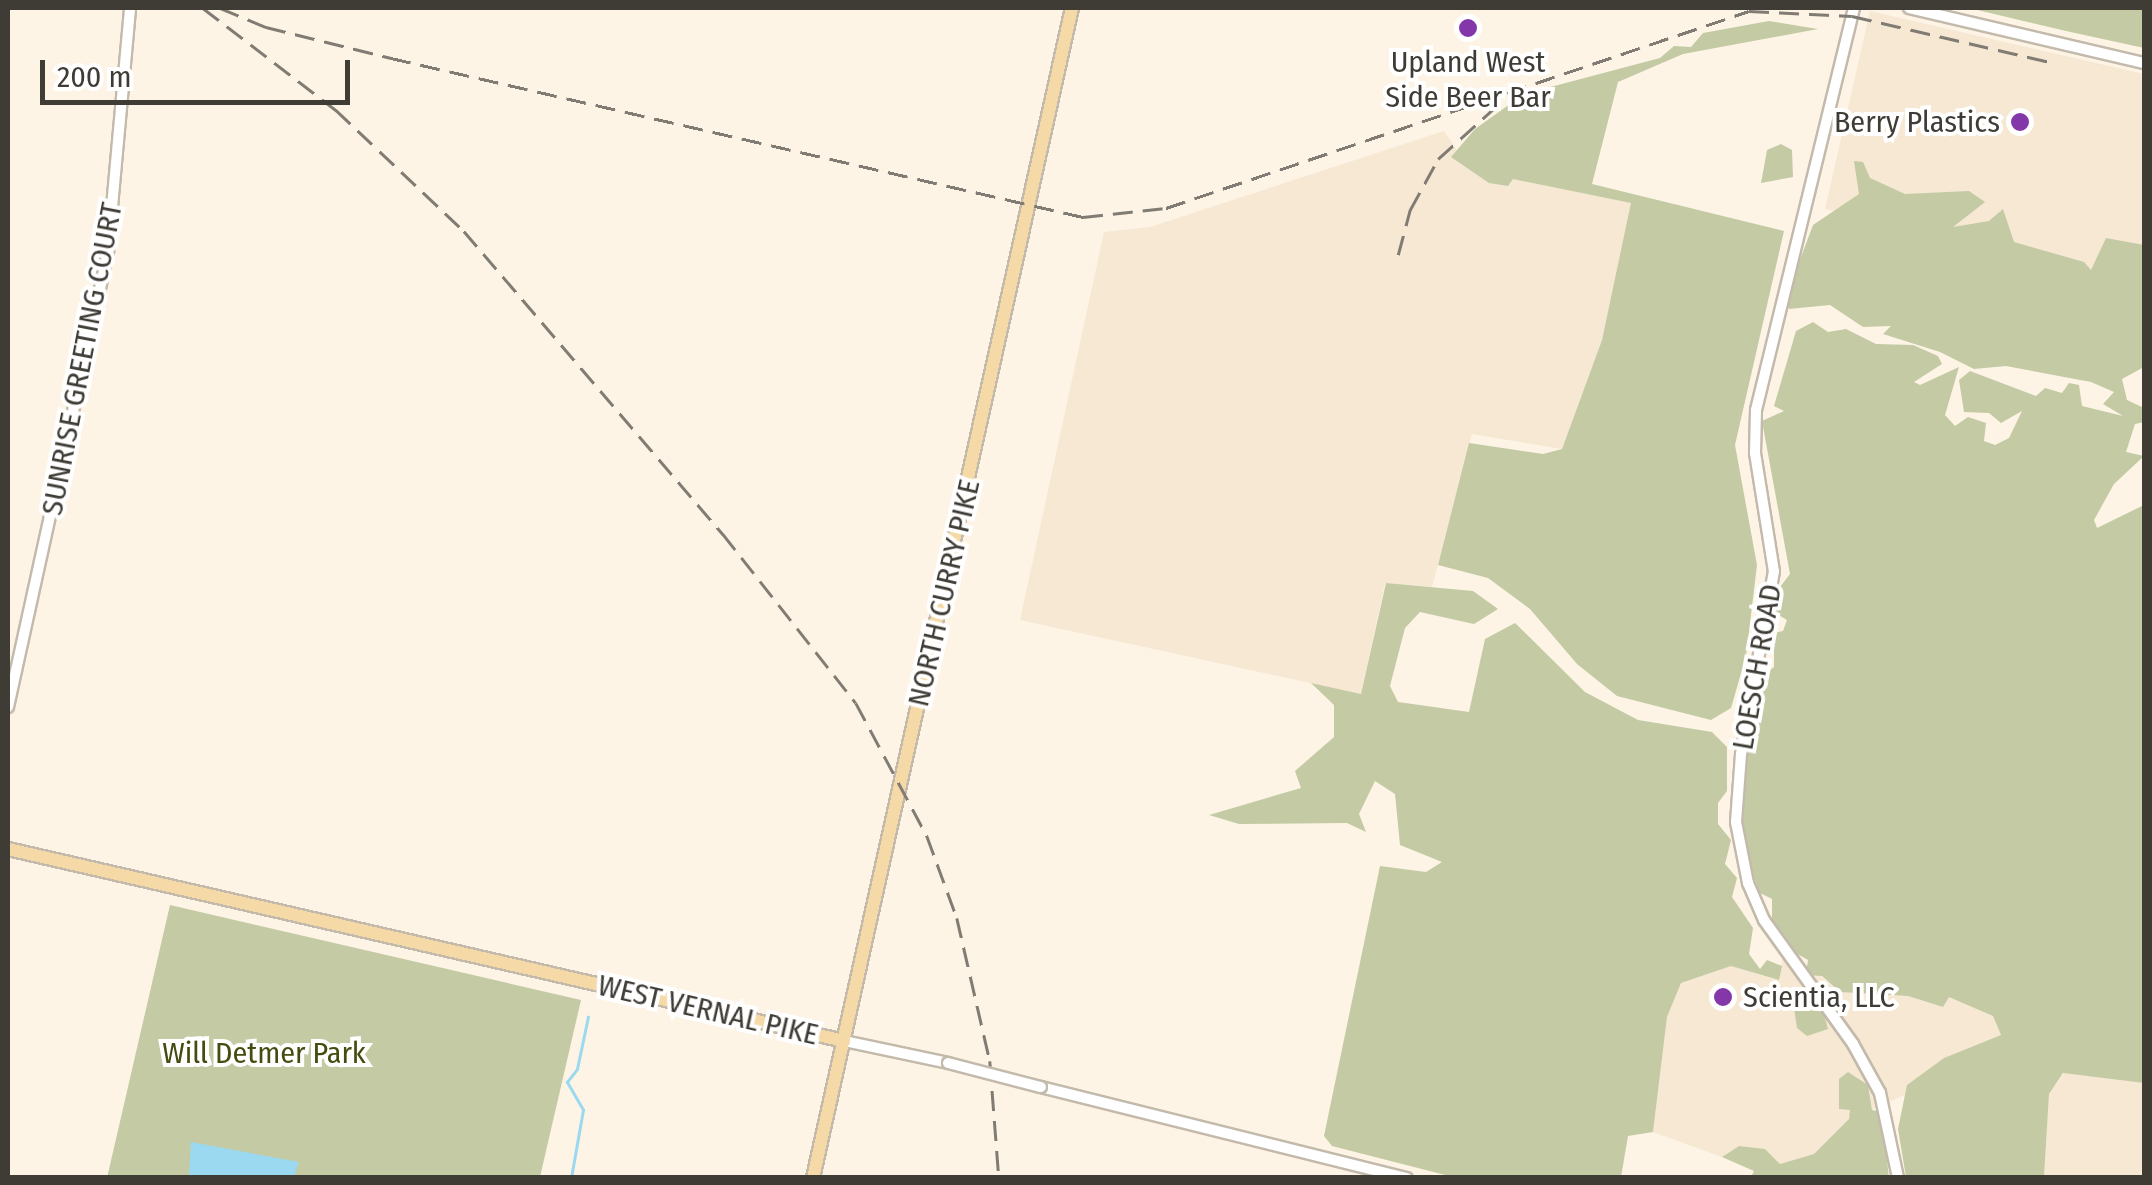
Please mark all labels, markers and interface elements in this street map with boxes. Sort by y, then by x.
marker: Upland West Side Beer Bar [1457,17,1479,39]
scale bar [45,40,355,102]
place label: Upland West Side Beer Bar [1385,44,1551,114]
text: 200 m [57,59,132,95]
place label: Berry Plastics [1834,104,2000,140]
marker: Berry Plastics [2009,111,2031,133]
street label: SUNRISE GREETING COURT [34,200,130,518]
street label: NORTH CURRY PIKE [900,476,988,710]
street label: LOESCH ROAD [1725,581,1789,753]
street label: WEST VERNAL PIKE [594,967,822,1053]
place label: Scientia, LLC [1743,979,1895,1015]
marker: Scientia, LLC [1712,986,1734,1008]
park label: Will Detmer Park [162,1035,366,1071]

